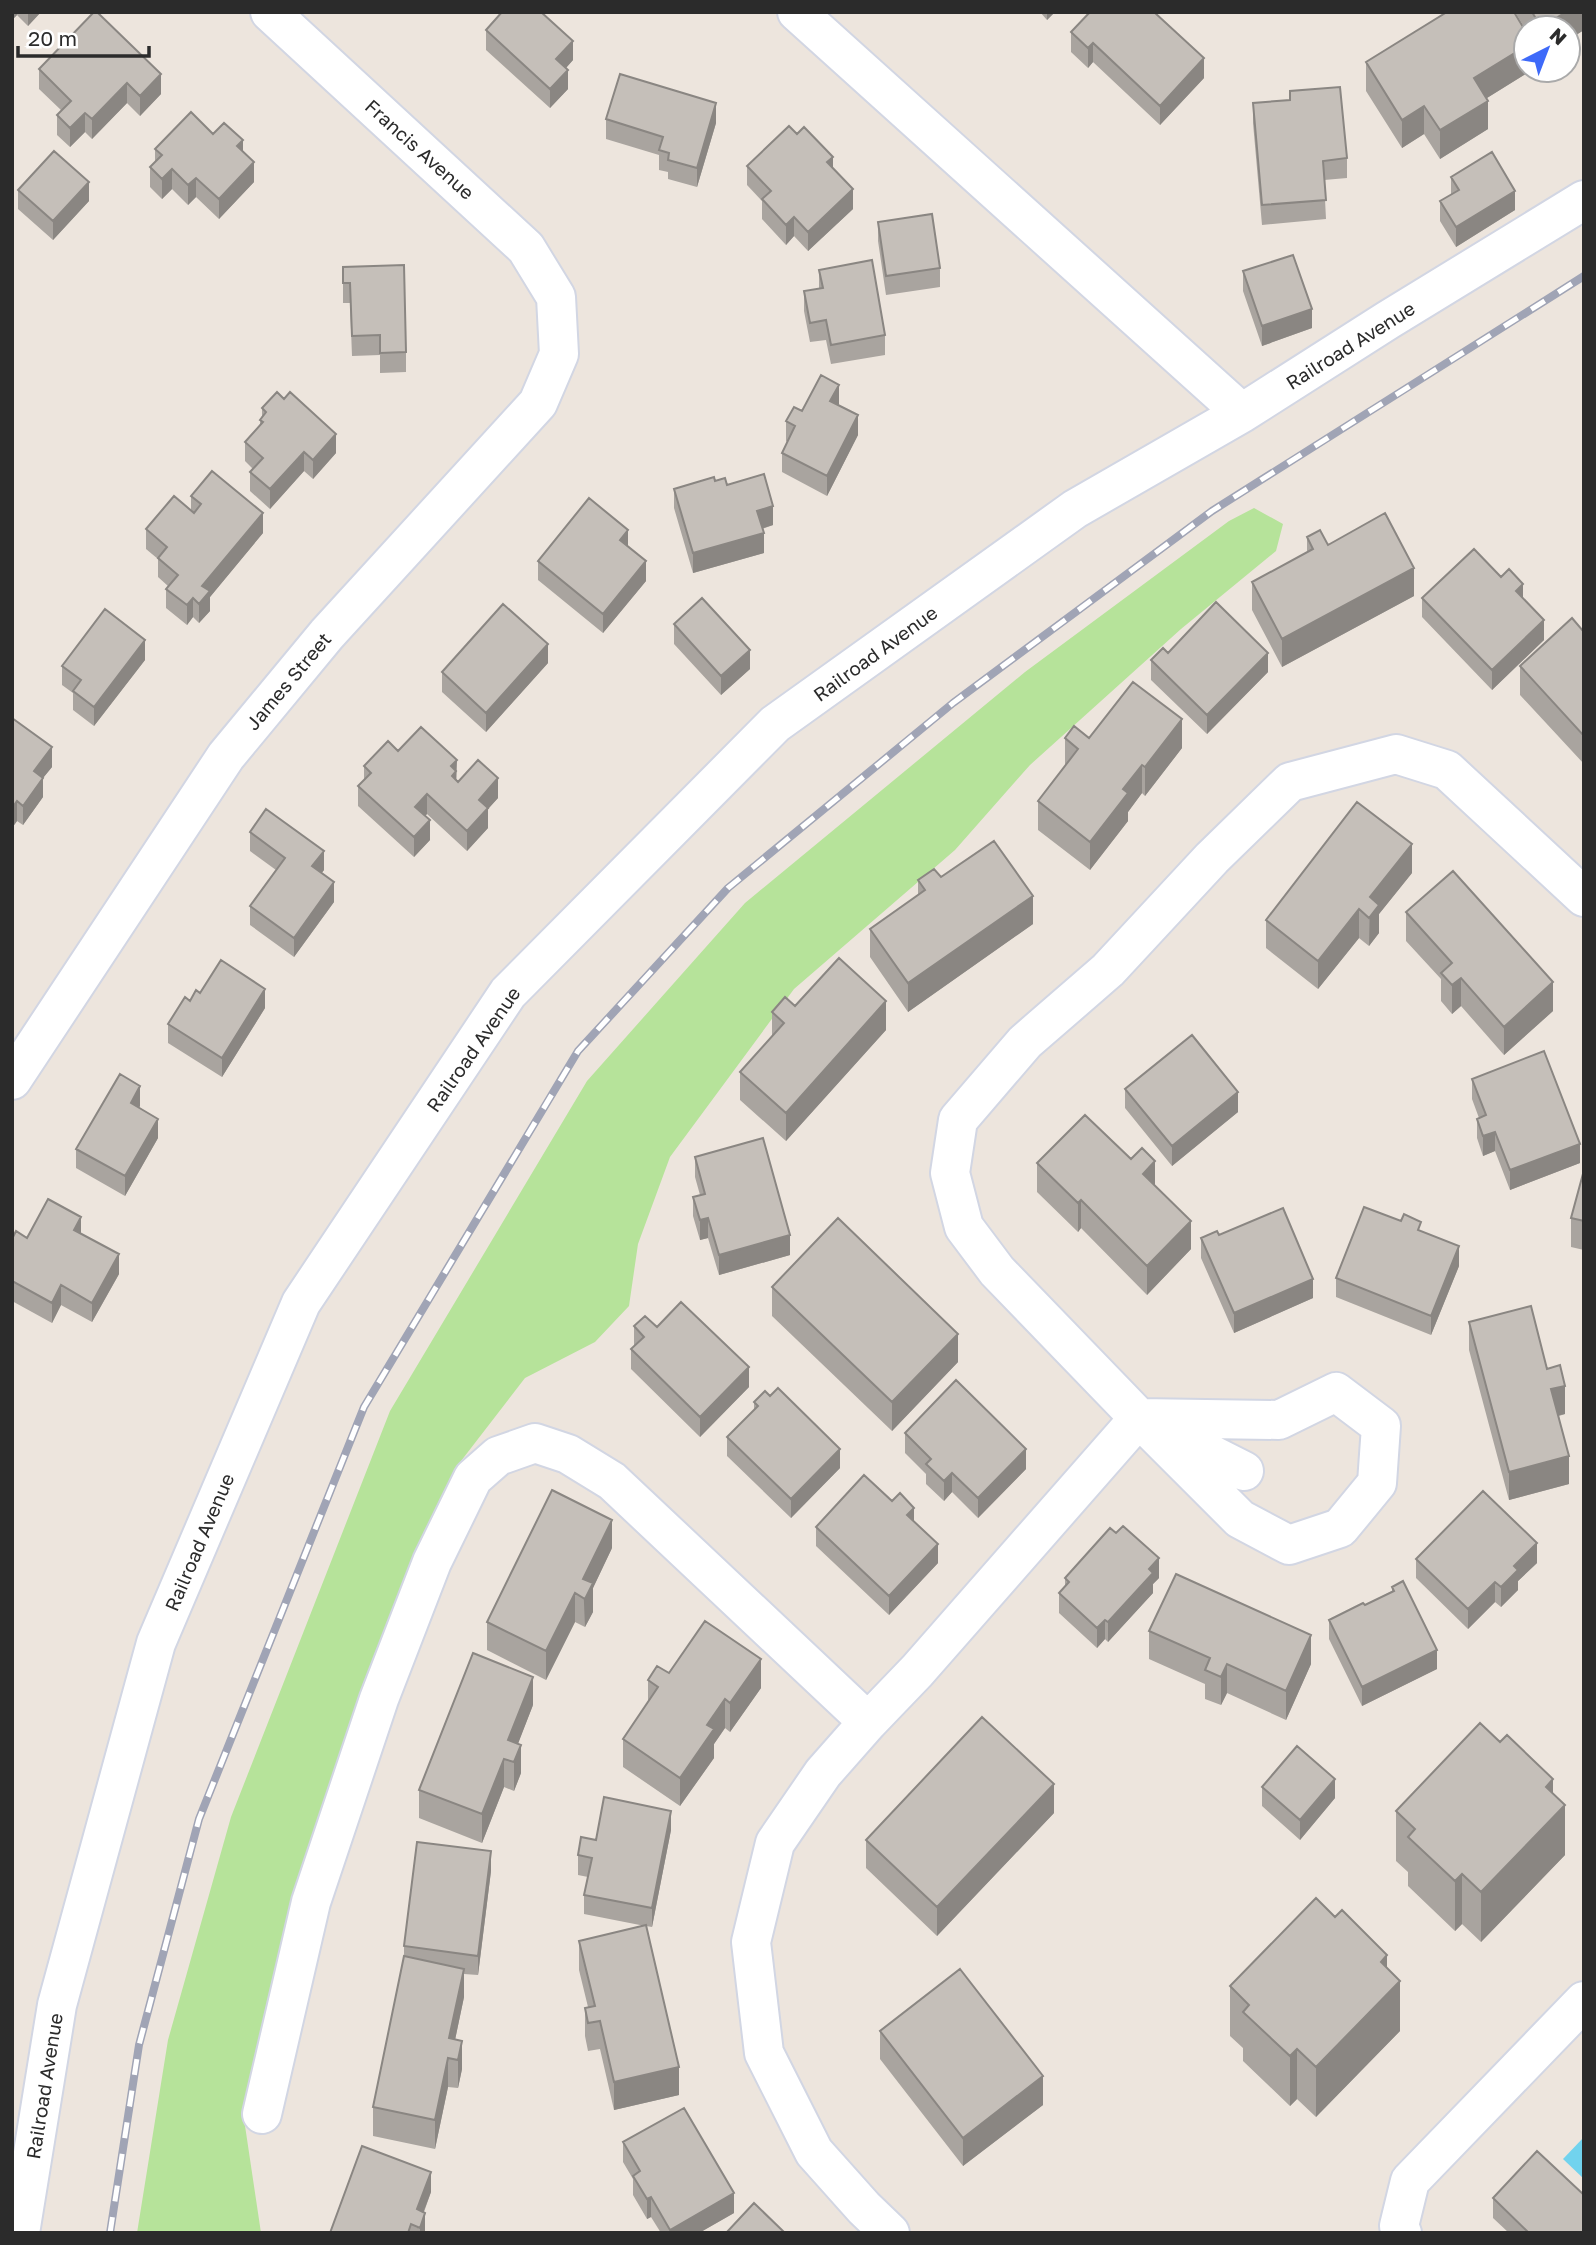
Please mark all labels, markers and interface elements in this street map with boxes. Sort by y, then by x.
scale bar [18,14,149,58]
north arrow [1512,14,1582,84]
text: N [1546,23,1572,49]
text: 20 m [28,25,77,51]
street label: Francis Avenue [361,94,479,204]
street label: Railroad Avenue [1281,296,1419,394]
street label: Railroad Avenue [809,600,941,706]
street label: James Street [241,628,335,734]
street label: Railroad Avenue [421,982,525,1116]
street label: Railroad Avenue [160,1470,238,1614]
street label: Railroad Avenue [21,2011,67,2161]

